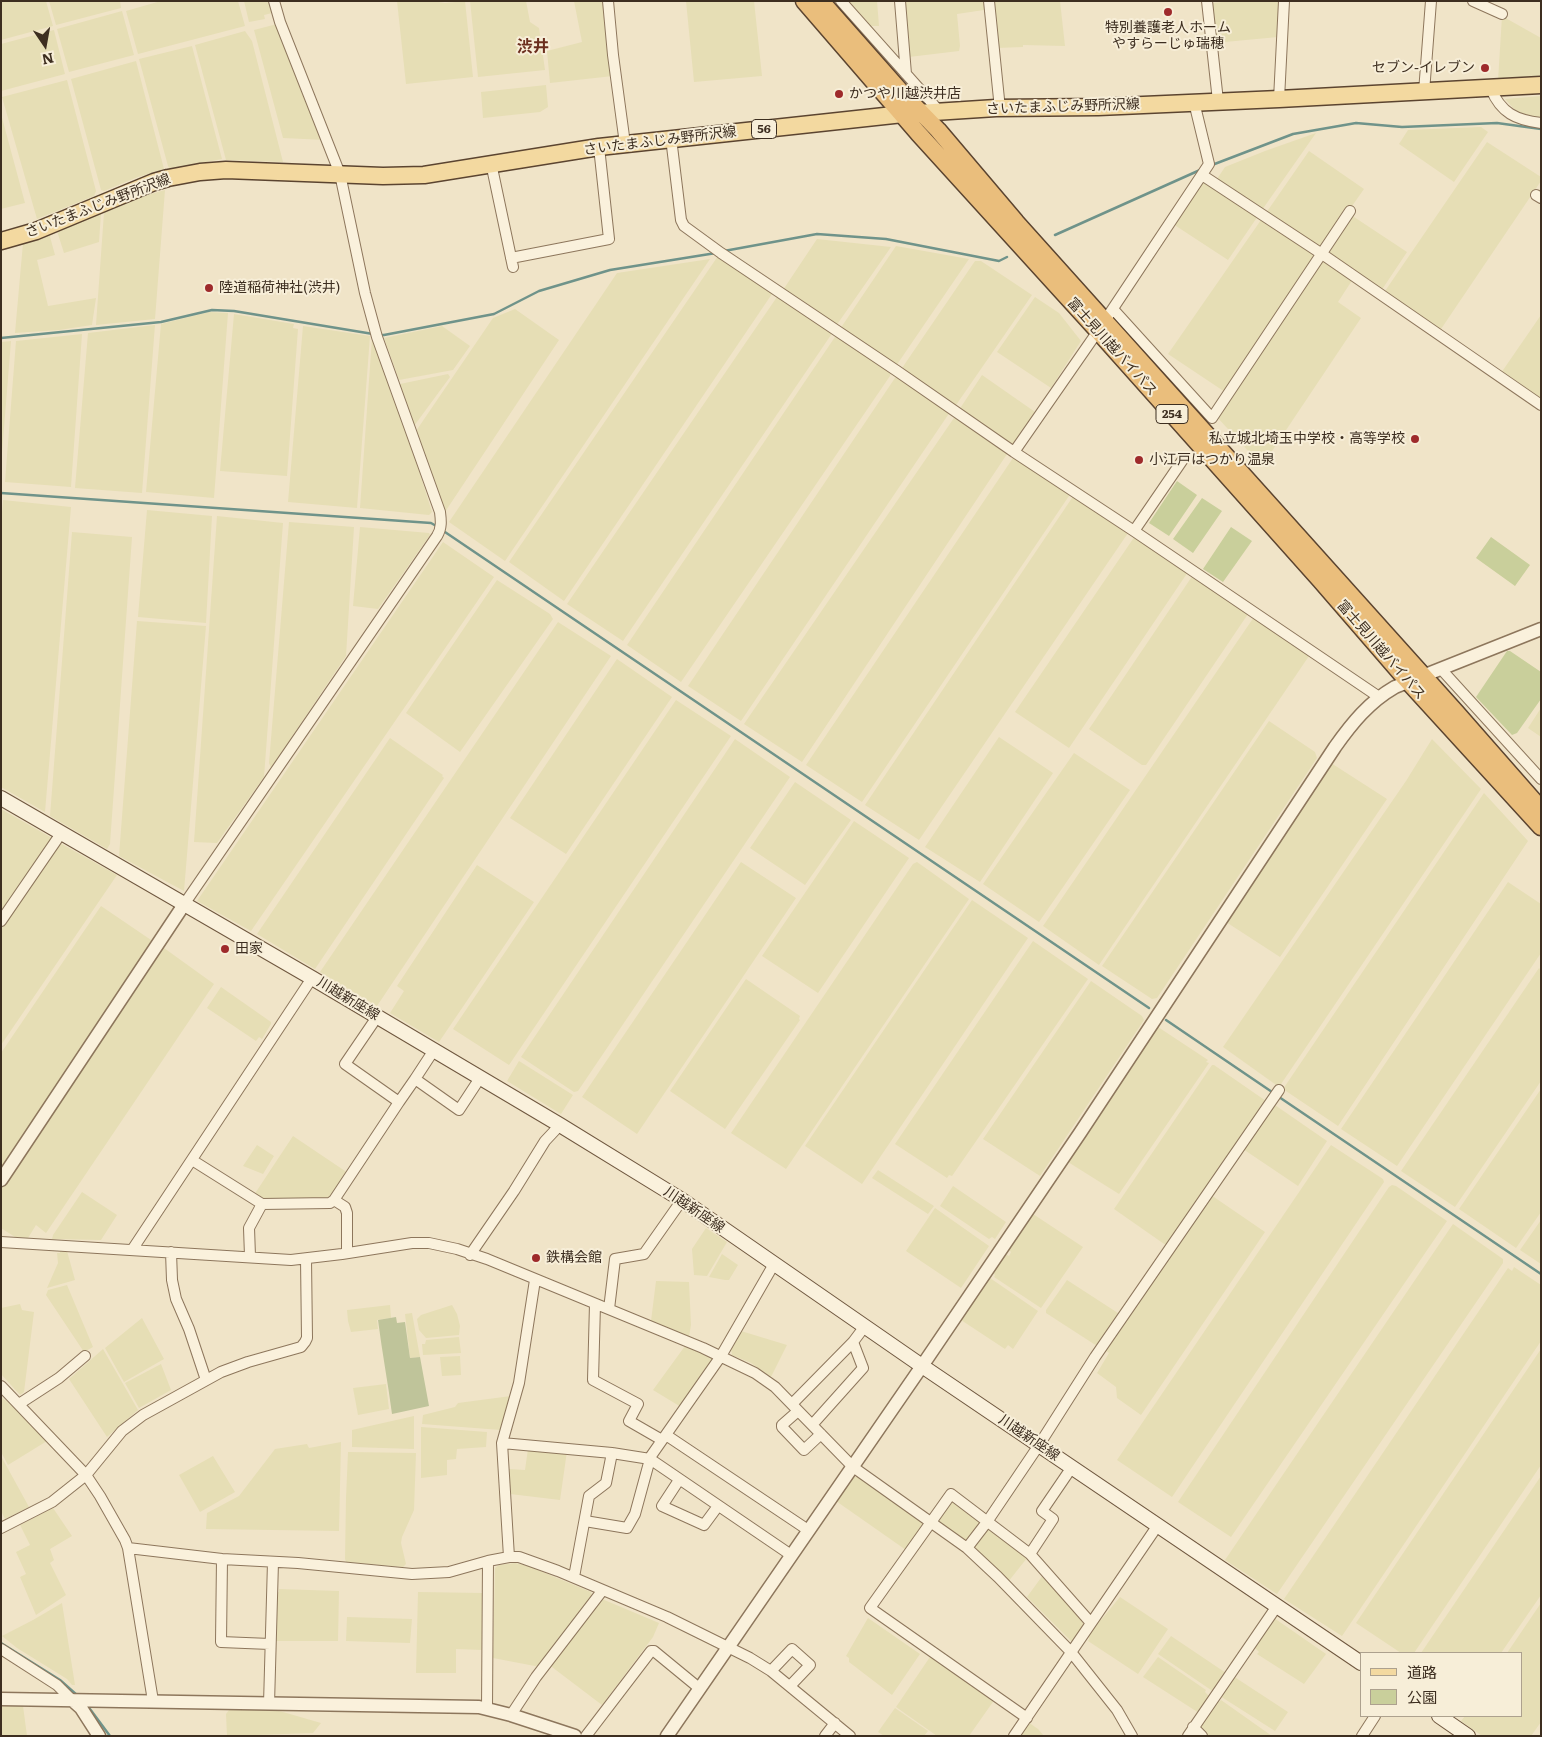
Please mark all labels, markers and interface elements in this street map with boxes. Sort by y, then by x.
marker: 特別養護老人ホーム やすらーじゅ瑞穂 [1162,6,1174,18]
north arrow [20,20,70,70]
place label: 特別養護老人ホーム やすらーじゅ瑞穂 [1105,20,1231,52]
district label: 渋井 [517,37,549,57]
text: N [40,49,56,71]
place label: セブン-イレブン [1372,60,1475,76]
marker: セブン-イレブン [1479,62,1491,74]
place label: かつや川越渋井店 [849,86,961,102]
marker: かつや川越渋井店 [833,88,845,100]
street label: さいたまふじみ野所沢線 [986,96,1140,118]
road number: 56 [752,120,776,138]
street label: さいたまふじみ野所沢線 [583,123,737,159]
street label: さいたまふじみ野所沢線 [23,171,173,241]
place label: 陸道稲荷神社(渋井) [219,280,340,296]
marker: 陸道稲荷神社(渋井) [203,282,215,294]
street label: 富士見川越バイパス [1064,295,1160,399]
road number: 254 [1156,404,1188,424]
place label: 私立城北埼玉中学校・高等学校 [1209,431,1405,447]
marker: 私立城北埼玉中学校・高等学校 [1409,433,1421,445]
place label: 小江戸はつかり温泉 [1149,452,1275,468]
marker: 小江戸はつかり温泉 [1133,454,1145,466]
street label: 富士見川越バイパス [1333,597,1429,703]
place label: 田家 [235,941,263,957]
marker: 田家 [219,943,231,955]
street label: 川越新座線 [314,974,382,1024]
street label: 川越新座線 [660,1183,728,1237]
place label: 鉄構会館 [546,1250,602,1266]
marker: 鉄構会館 [530,1252,542,1264]
street label: 川越新座線 [995,1411,1063,1465]
legend [1360,1652,1522,1717]
text: 道路 [1407,1660,1437,1683]
text: 公園 [1407,1685,1437,1708]

